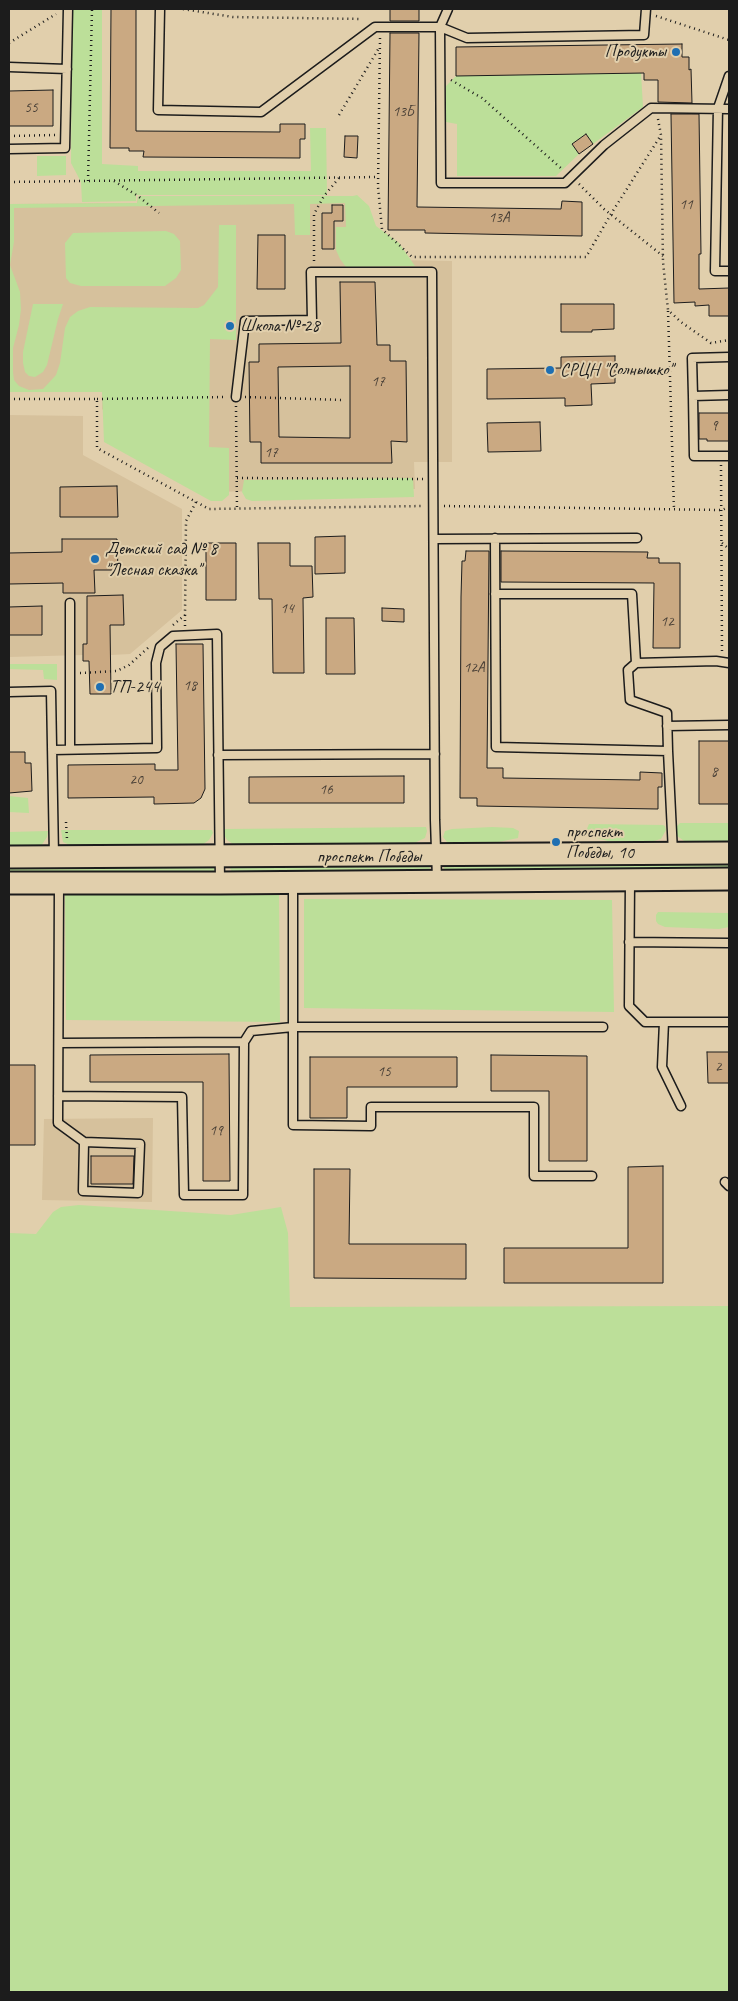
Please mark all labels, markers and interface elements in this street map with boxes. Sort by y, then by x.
place label: Продукты [605,41,666,63]
marker: Продукты [670,46,682,58]
house number: 55 [24,99,38,117]
house number: 13Б [392,103,414,121]
house number: 11 [679,196,693,214]
house number: 13А [488,209,510,227]
place label: Школа № 28 [240,315,319,337]
marker: Школа № 28 [224,320,236,332]
place label: СРЦН "Солнышко" [560,359,673,381]
marker: СРЦН "Солнышко" [544,364,556,376]
house number: 17 [371,373,385,391]
house number: 9 [711,417,717,435]
house number: 17 [264,444,278,462]
place label: Детский сад № 8 "Лесная сказка" [105,538,217,580]
marker: Детский сад № 8 "Лесная сказка" [89,553,101,565]
house number: 14 [280,600,294,618]
house number: 12 [660,613,674,631]
house number: 12А [463,659,485,677]
place label: ТП-244 [110,676,159,698]
house number: 18 [183,677,197,695]
marker: ТП-244 [94,681,106,693]
house number: 8 [711,763,717,781]
house number: 20 [129,771,143,789]
house number: 16 [319,781,333,799]
place label: проспект Победы, 10 [566,821,634,864]
marker: проспект Победы, 10 [550,836,562,848]
street label: проспект Победы [317,846,421,868]
house number: 2 [715,1058,721,1076]
house number: 15 [377,1063,391,1081]
house number: 19 [209,1122,223,1140]

